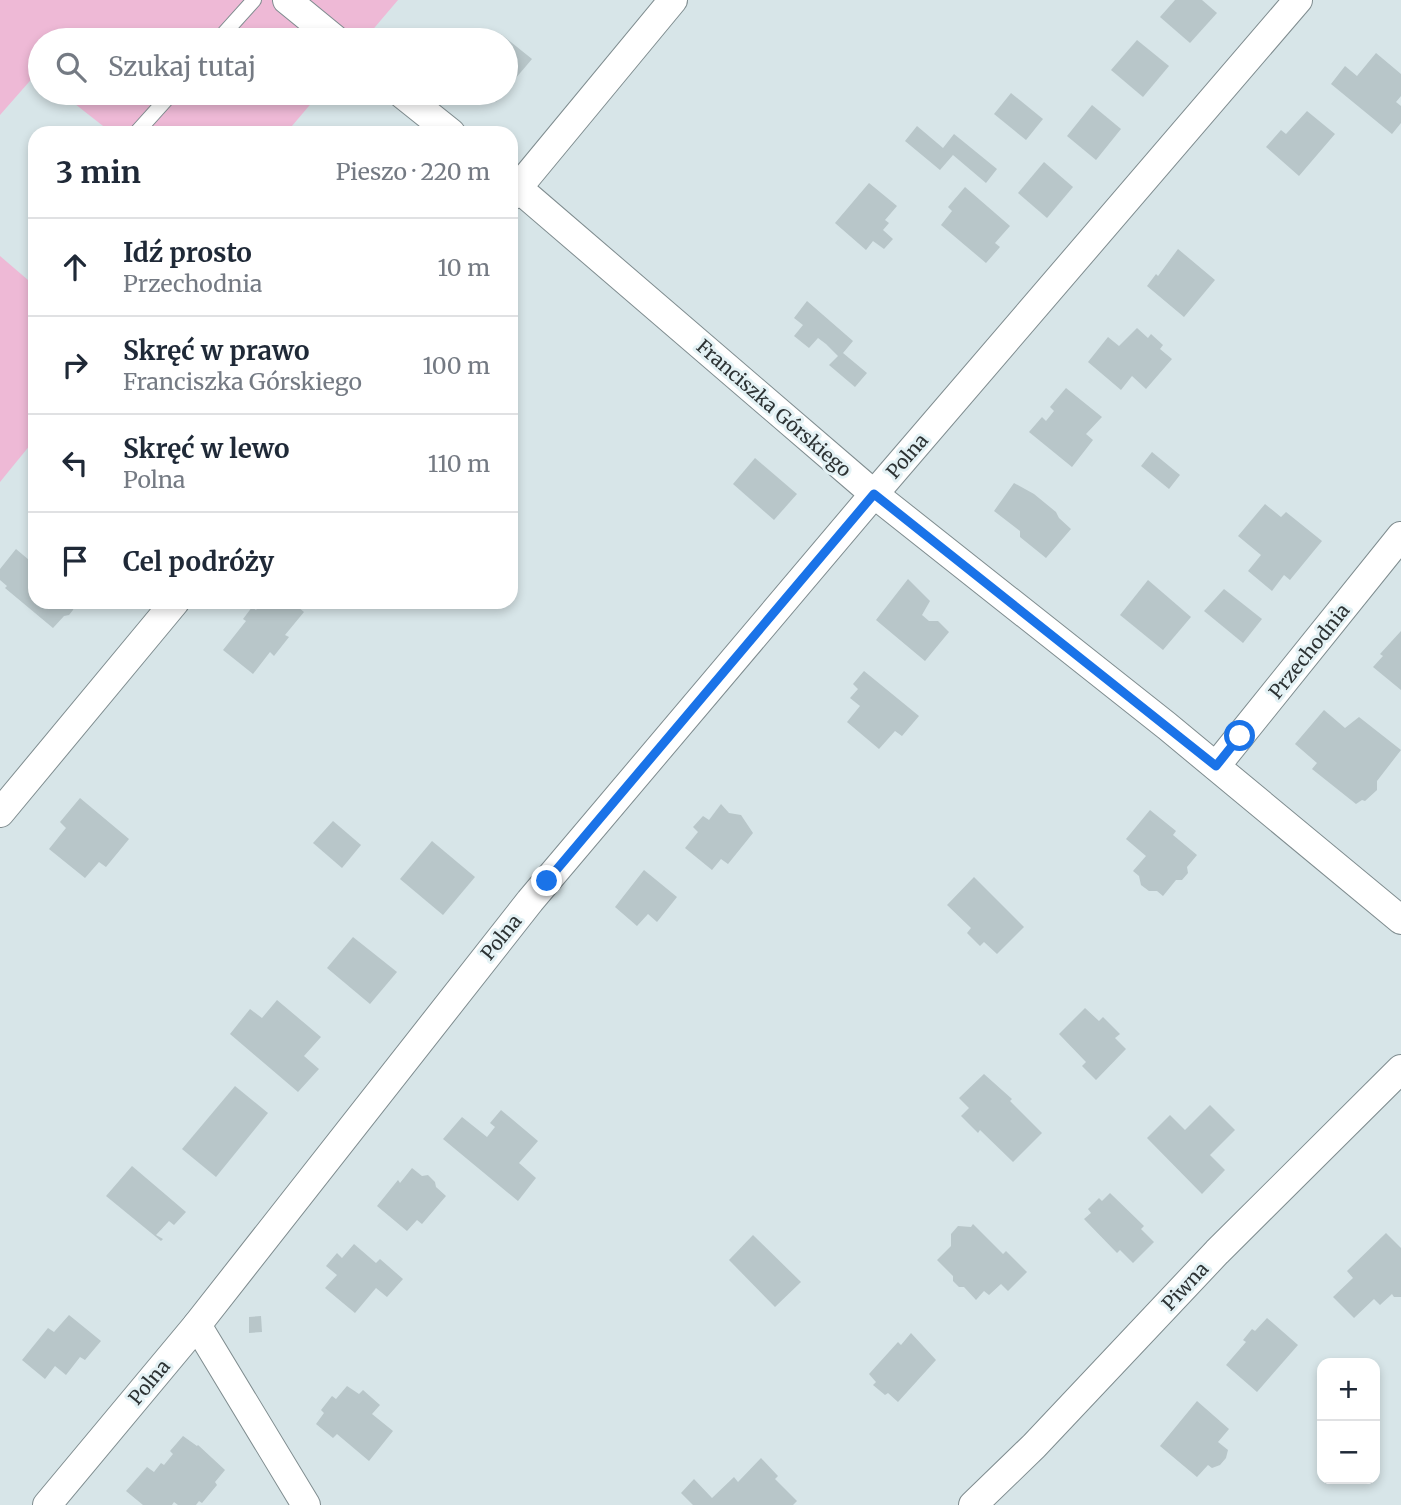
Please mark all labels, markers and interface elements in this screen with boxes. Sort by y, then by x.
search box [28,28,518,105]
icon: search [52,48,90,86]
text: Szukaj tutaj [108,50,256,83]
text: 3 min [56,153,141,191]
text: Pieszo · 220 m [336,157,490,186]
text: Idź prosto [123,236,252,269]
icon: ahead [56,248,94,286]
text: 10 m [437,253,490,282]
text: Przechodnia [123,269,262,298]
text: Skręć w prawo [123,334,310,367]
street label: Franciszka Górskiego [692,334,856,482]
icon: right [56,346,94,384]
text: 100 m [422,351,490,380]
text: Franciszka Górskiego [123,367,362,396]
street label: Polna [881,429,933,483]
text: Skręć w lewo [123,432,290,465]
icon: left [56,444,94,482]
text: 110 m [428,449,490,478]
text: Polna [123,465,185,494]
icon: arrive [56,542,94,580]
text: Cel podróży [123,545,274,578]
street label: Przechodnia [1263,599,1355,703]
route start [1224,720,1255,751]
route end [531,865,562,896]
street label: Polna [475,909,527,965]
street label: Piwna [1157,1257,1213,1315]
street label: Polna [123,1355,175,1409]
map controls [1317,1358,1380,1484]
button: + [1317,1358,1380,1421]
button: − [1317,1421,1380,1484]

